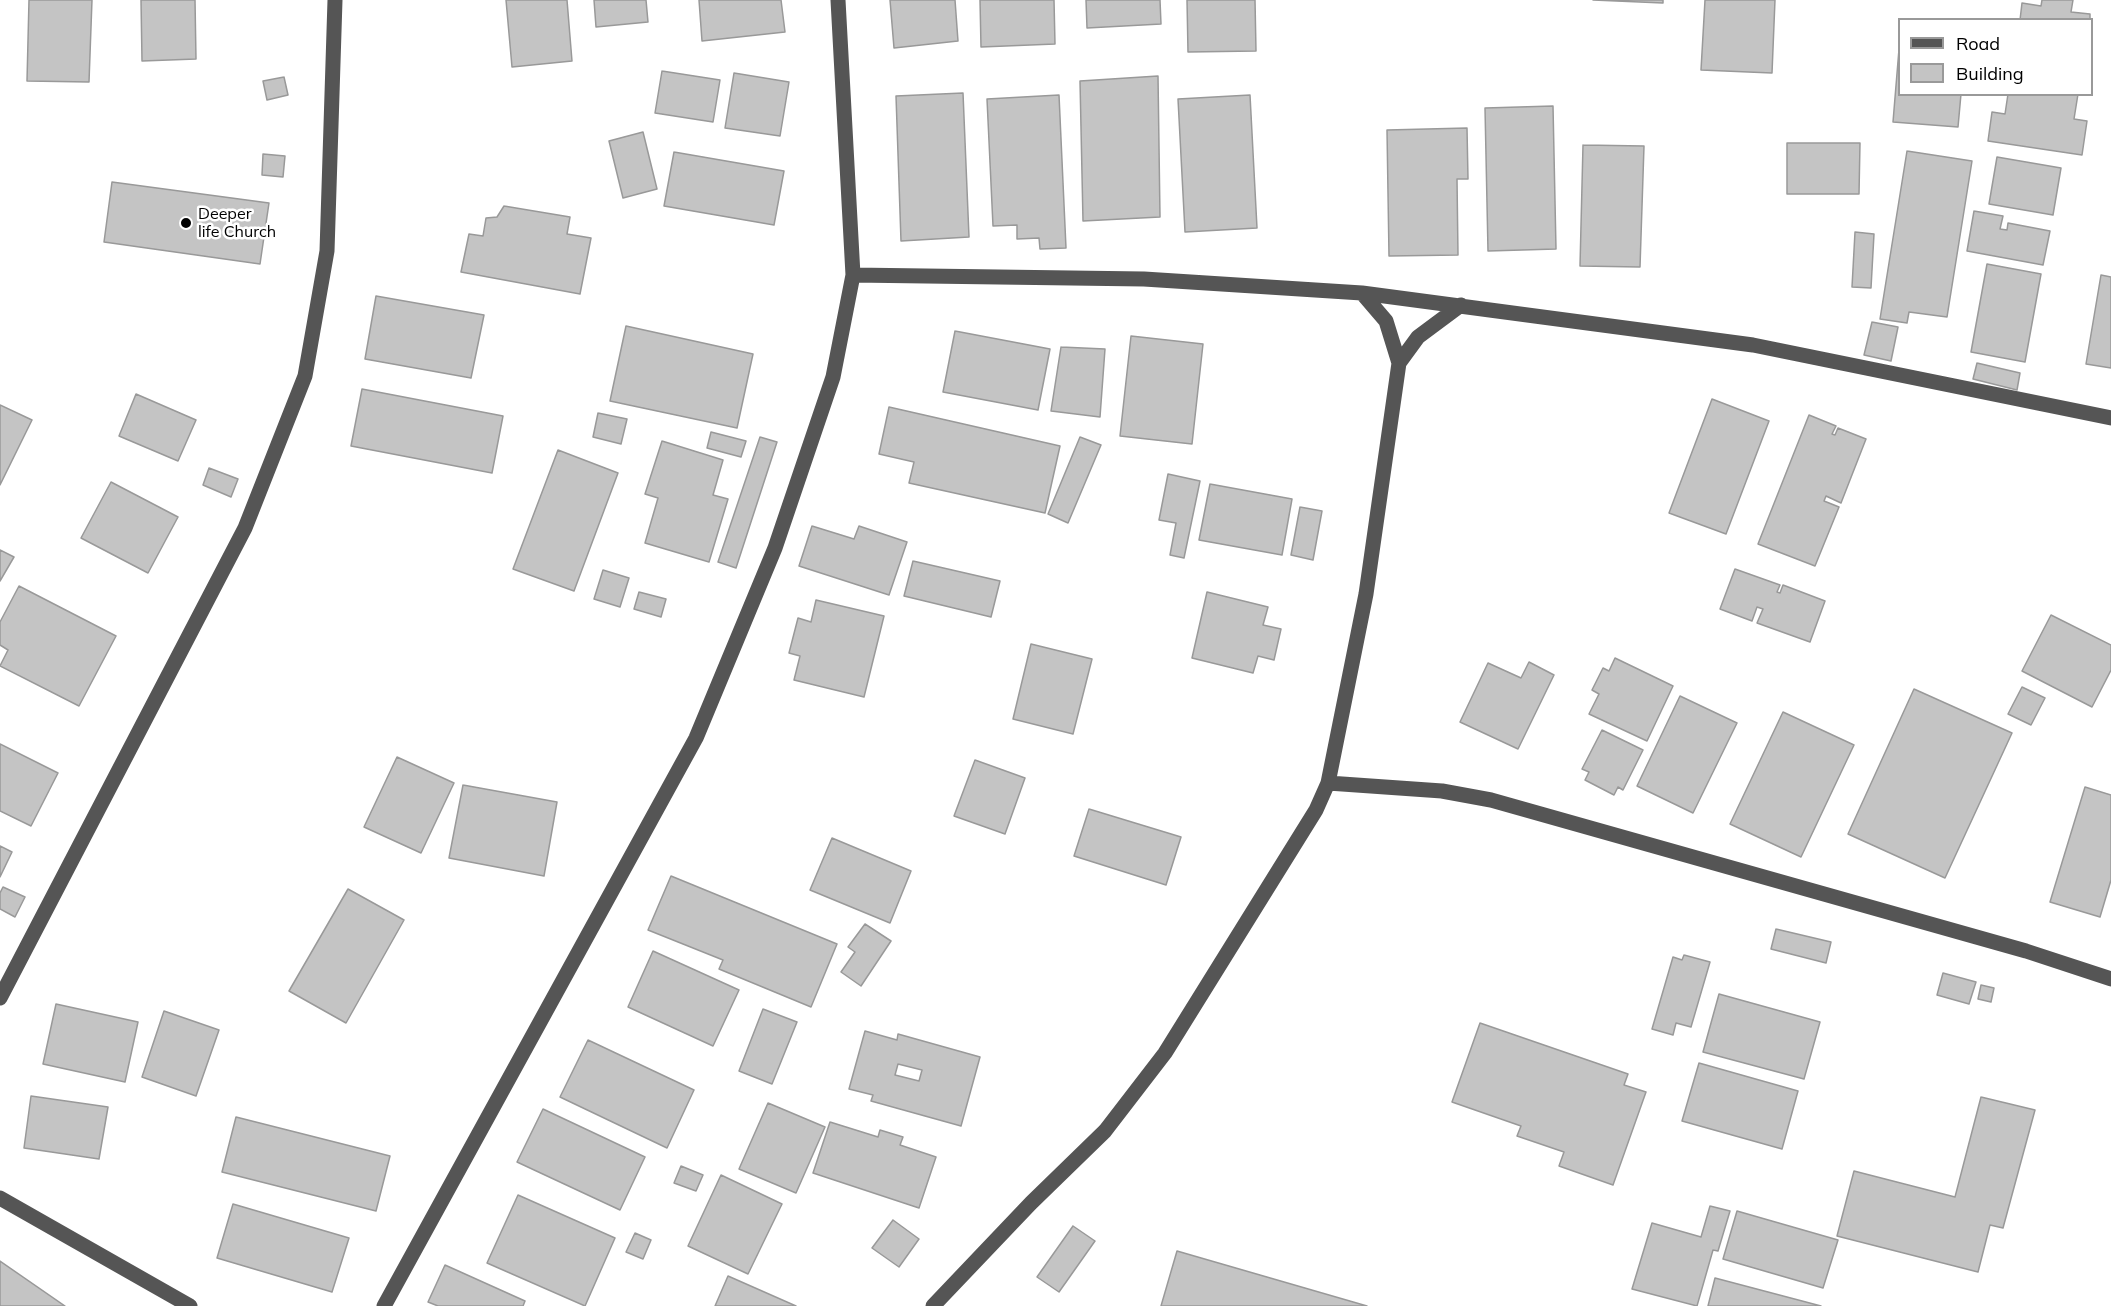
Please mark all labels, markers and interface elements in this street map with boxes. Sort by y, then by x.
legend [1898,18,2093,96]
text: Road [1956,32,2000,55]
text: Building [1956,62,2024,85]
place label: Deeper life Church [198,204,276,242]
marker: Deeper life Church [179,216,193,230]

